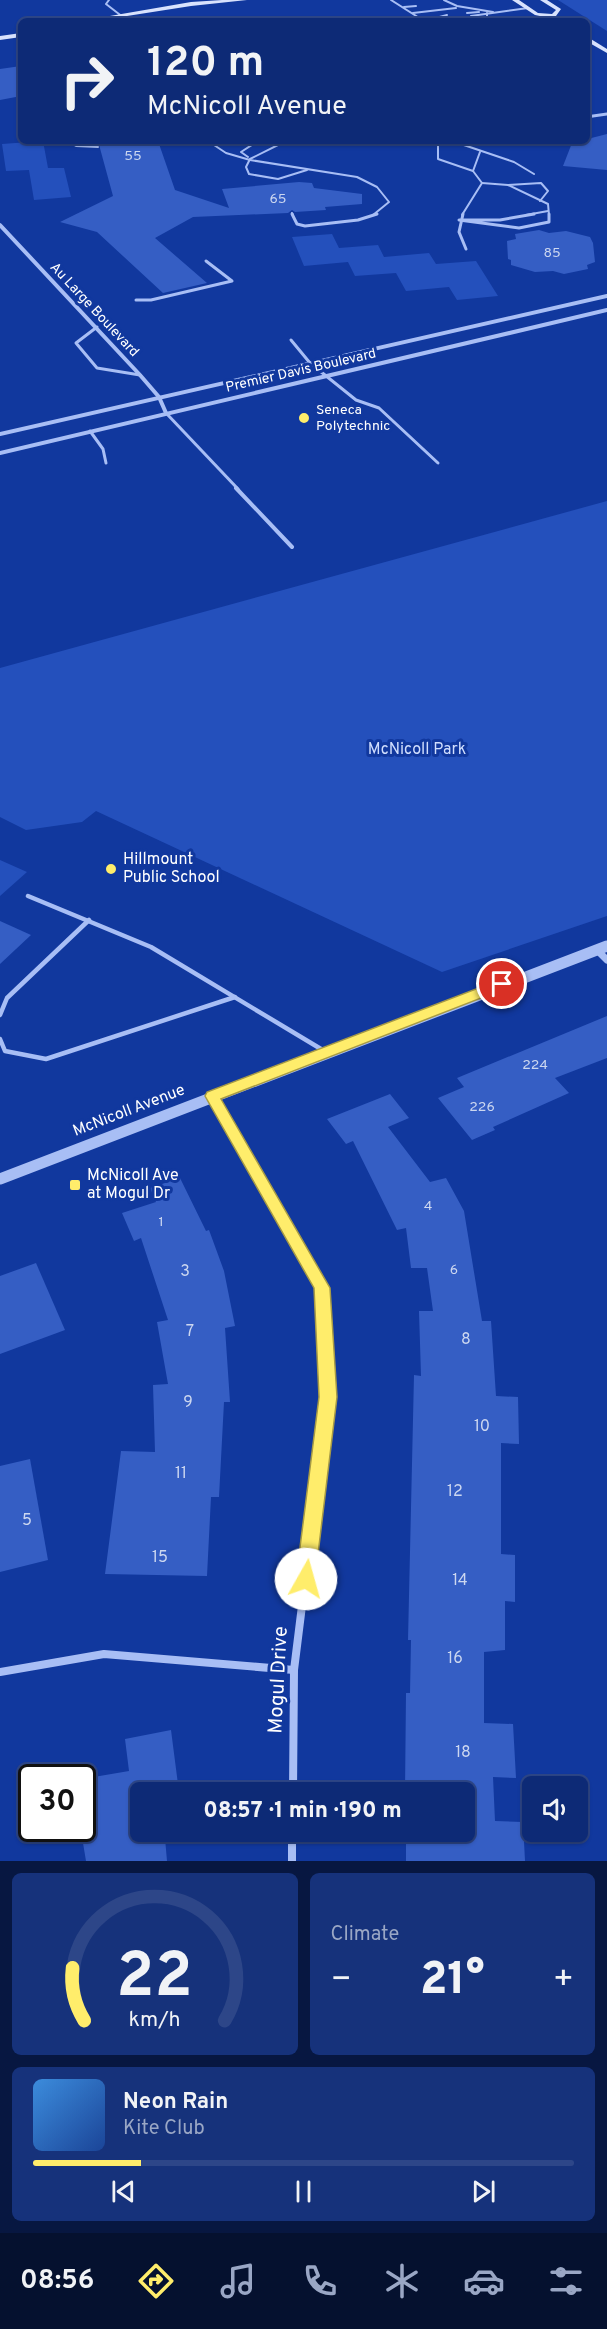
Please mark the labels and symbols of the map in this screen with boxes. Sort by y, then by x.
house number: 55 [124,148,142,165]
house number: 65 [269,191,287,208]
house number: 85 [543,245,561,262]
street label: Au Large Boulevard [46,259,142,361]
street label: Premier Davis Boulevard [224,345,378,397]
place label: Seneca Polytechnic [316,402,390,435]
marker: Seneca Polytechnic [297,411,311,425]
park label: McNicoll Park [368,740,466,760]
place label: Hillmount Public School [123,850,220,888]
marker: Hillmount Public School [104,862,118,876]
pin [476,958,527,1009]
house number: 224 [522,1057,548,1074]
street label: McNicoll Avenue [70,1080,188,1142]
house number: 226 [469,1099,495,1116]
place label: McNicoll Ave at Mogul Dr [87,1166,179,1204]
marker: McNicoll Ave at Mogul Dr [68,1178,82,1192]
house number: 4 [424,1198,432,1215]
house number: 1 [158,1214,164,1231]
house number: 3 [180,1262,190,1282]
house number: 6 [450,1262,458,1279]
house number: 7 [186,1322,194,1342]
house number: 8 [461,1330,471,1350]
house number: 9 [183,1393,193,1413]
house number: 10 [474,1417,490,1437]
house number: 11 [175,1464,187,1484]
house number: 12 [447,1482,463,1502]
house number: 5 [22,1511,32,1531]
position arrow [274,1547,338,1611]
house number: 15 [152,1548,168,1568]
house number: 14 [452,1571,468,1591]
street label: Mogul Drive [263,1626,295,1734]
house number: 16 [447,1649,463,1669]
house number: 18 [455,1743,471,1763]
speed limit sign: 30 [18,1764,96,1842]

